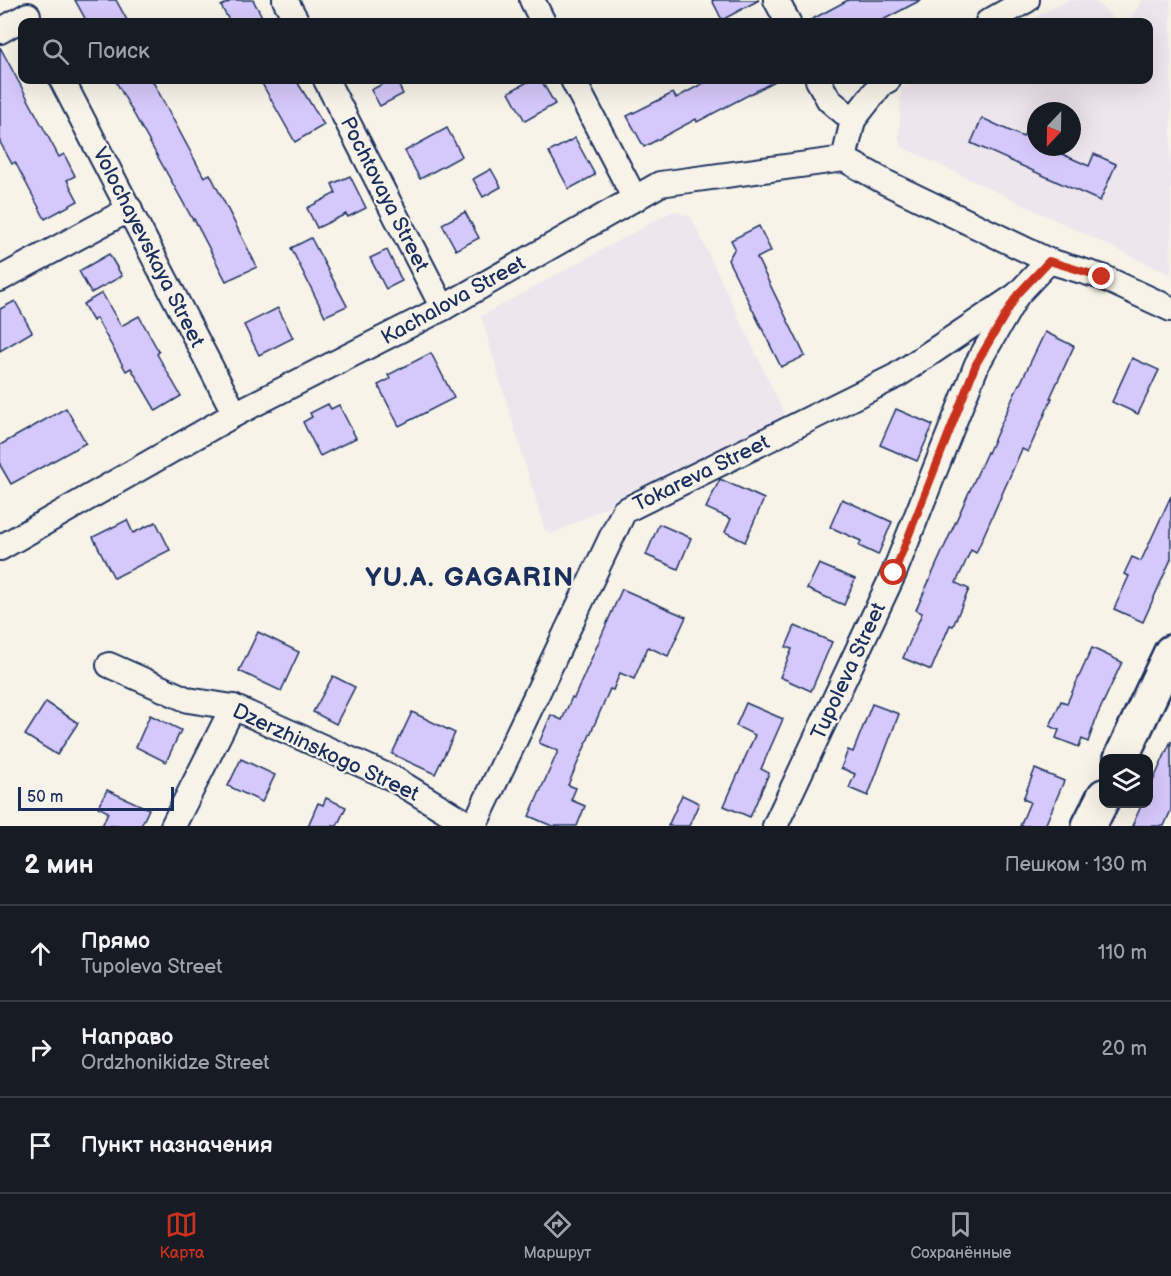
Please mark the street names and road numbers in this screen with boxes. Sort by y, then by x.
street label: Pochtovaya Street [335,113,435,276]
street label: Volochayevskaya Street [87,143,210,352]
street label: Kachalova Street [377,250,530,350]
street label: Tokareva Street [629,429,774,517]
street label: Tupoleva Street [806,598,891,744]
street label: Dzerzhinskogo Street [229,698,423,807]

